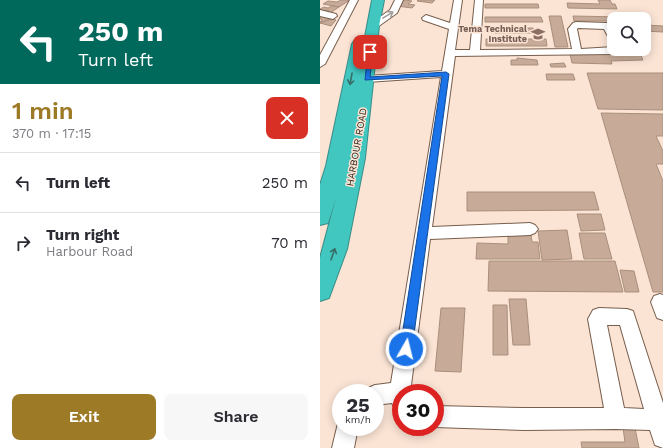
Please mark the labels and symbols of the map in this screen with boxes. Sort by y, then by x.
one-way arrow [382,10,394,18]
place label: Tema Technical Institute [458,24,527,44]
school or university icon: Tema Technical Institute [530,26,546,42]
pin [353,35,387,69]
one-way arrow [347,72,355,85]
street label: HARBOUR ROAD [344,107,369,187]
one-way arrow [330,247,337,260]
position arrow [385,328,427,370]
speed limit sign: 30 [392,384,444,436]

